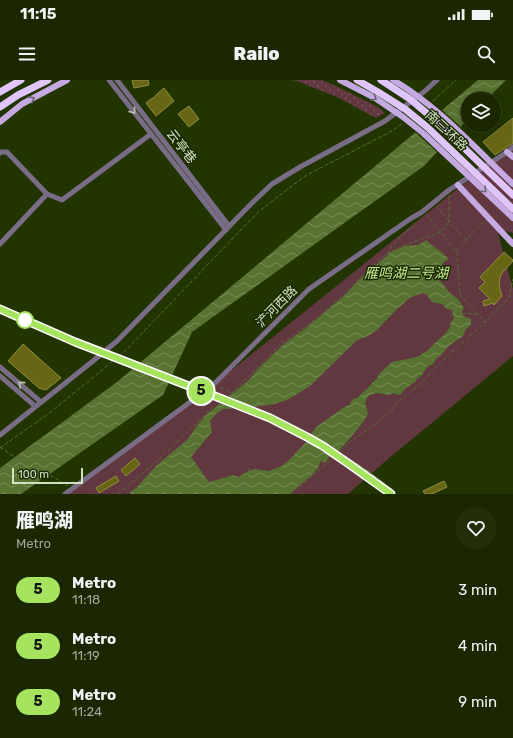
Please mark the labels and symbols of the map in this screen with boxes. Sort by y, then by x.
one-way arrow [370,93,377,101]
one-way arrow [28,97,35,104]
one-way arrow [128,106,135,113]
street label: 南三环路 [423,107,471,154]
street label: 云亭巷 [164,126,200,166]
one-way arrow [479,186,487,193]
water label: 雁鸣湖二号湖 [364,265,450,282]
street label: 浐河西路 [253,283,300,330]
unlabelled marker [16,311,34,329]
line badge: 5 [188,378,214,404]
one-way arrow [18,382,25,389]
scale bar [12,466,83,485]

